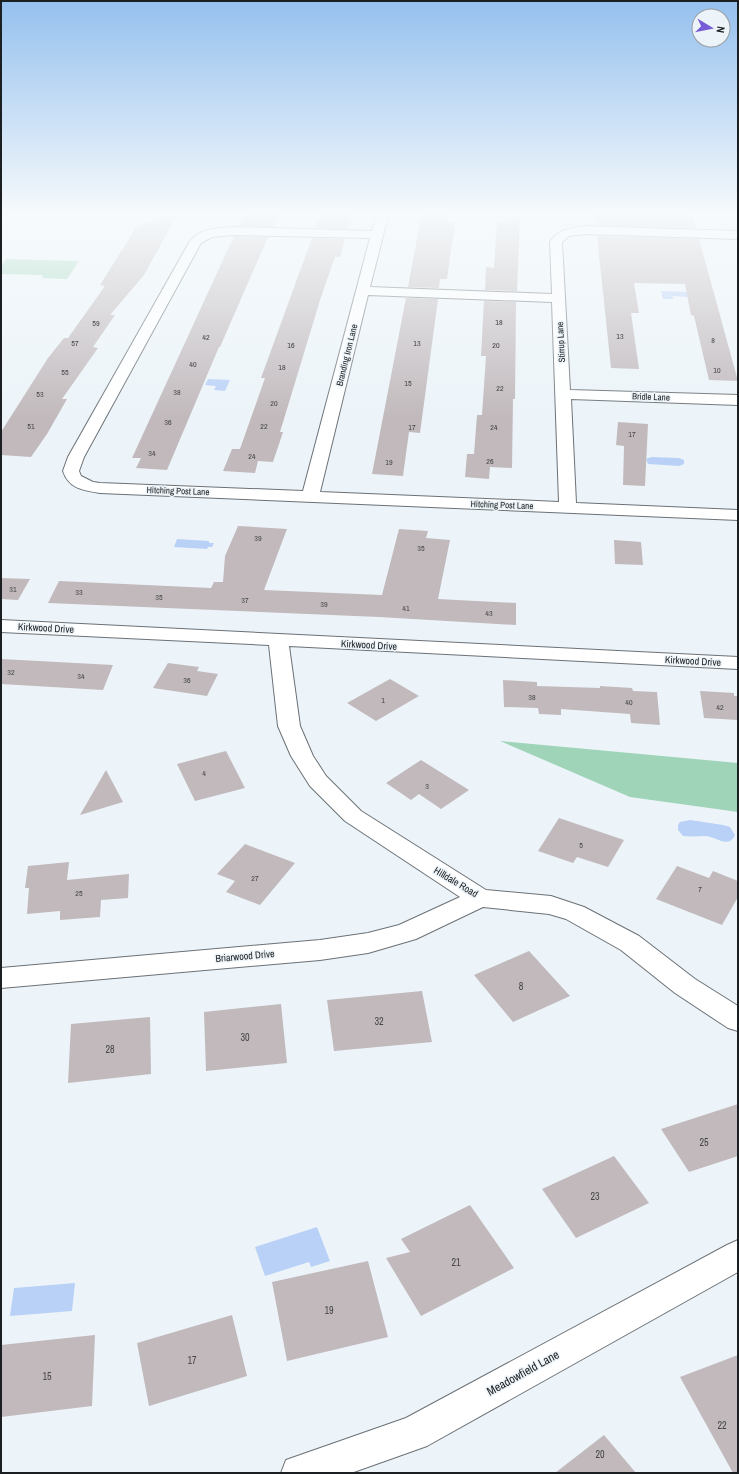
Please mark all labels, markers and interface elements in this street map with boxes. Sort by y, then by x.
north arrow [691,8,731,48]
text: N [713,25,728,34]
house number: 18 [495,317,503,327]
house number: 59 [92,318,100,328]
street label: Stirrup Lane [554,321,568,363]
street label: Branding Iron Lane [334,323,360,387]
house number: 13 [616,331,624,341]
house number: 42 [202,332,210,342]
house number: 8 [711,335,715,345]
house number: 57 [71,338,79,348]
house number: 13 [413,338,421,348]
house number: 16 [287,340,295,350]
house number: 20 [492,340,500,350]
house number: 40 [189,359,197,369]
house number: 18 [278,362,286,372]
house number: 10 [713,365,721,375]
house number: 55 [61,367,69,377]
house number: 15 [404,378,412,388]
house number: 22 [496,383,504,393]
house number: 38 [173,387,181,397]
house number: 53 [36,389,44,399]
street label: Bridle Lane [632,390,670,404]
house number: 20 [270,398,278,408]
house number: 36 [164,417,172,427]
house number: 51 [27,421,35,431]
house number: 22 [260,421,268,431]
house number: 17 [408,422,416,432]
house number: 24 [490,422,498,432]
house number: 17 [628,429,636,439]
house number: 34 [148,448,156,458]
house number: 24 [248,451,256,461]
house number: 26 [486,456,494,466]
house number: 19 [385,457,393,467]
street label: Hitching Post Lane [146,484,210,498]
street label: Hitching Post Lane [470,498,534,512]
house number: 39 [254,533,262,543]
house number: 35 [417,543,425,553]
house number: 31 [9,584,17,594]
house number: 33 [75,587,83,597]
house number: 35 [155,592,163,602]
house number: 37 [241,595,249,605]
house number: 39 [320,599,328,609]
house number: 41 [402,603,410,613]
house number: 43 [485,608,493,618]
street label: Kirkwood Drive [18,620,75,636]
street label: Kirkwood Drive [341,637,398,653]
street label: Kirkwood Drive [665,653,722,669]
house number: 32 [7,667,15,677]
house number: 34 [77,671,85,681]
house number: 36 [183,675,191,685]
house number: 38 [528,692,536,702]
house number: 1 [381,695,385,705]
house number: 40 [625,697,633,707]
house number: 42 [716,702,724,712]
house number: 4 [202,768,206,778]
house number: 3 [425,781,429,791]
house number: 5 [579,840,583,850]
street label: Hilldale Road [432,864,480,900]
house number: 27 [251,873,259,883]
house number: 7 [698,884,702,894]
house number: 25 [75,888,83,898]
street label: Briarwood Drive [215,947,276,965]
house number: 8 [519,980,524,993]
house number: 32 [374,1015,384,1028]
house number: 30 [240,1031,250,1044]
house number: 28 [105,1043,115,1056]
house number: 25 [699,1136,709,1149]
house number: 23 [590,1190,600,1203]
house number: 21 [451,1256,461,1269]
house number: 19 [324,1304,334,1317]
street label: Meadowfield Lane [484,1347,562,1399]
house number: 17 [187,1354,197,1367]
house number: 15 [42,1370,52,1383]
house number: 22 [717,1419,727,1432]
house number: 20 [595,1448,605,1461]

